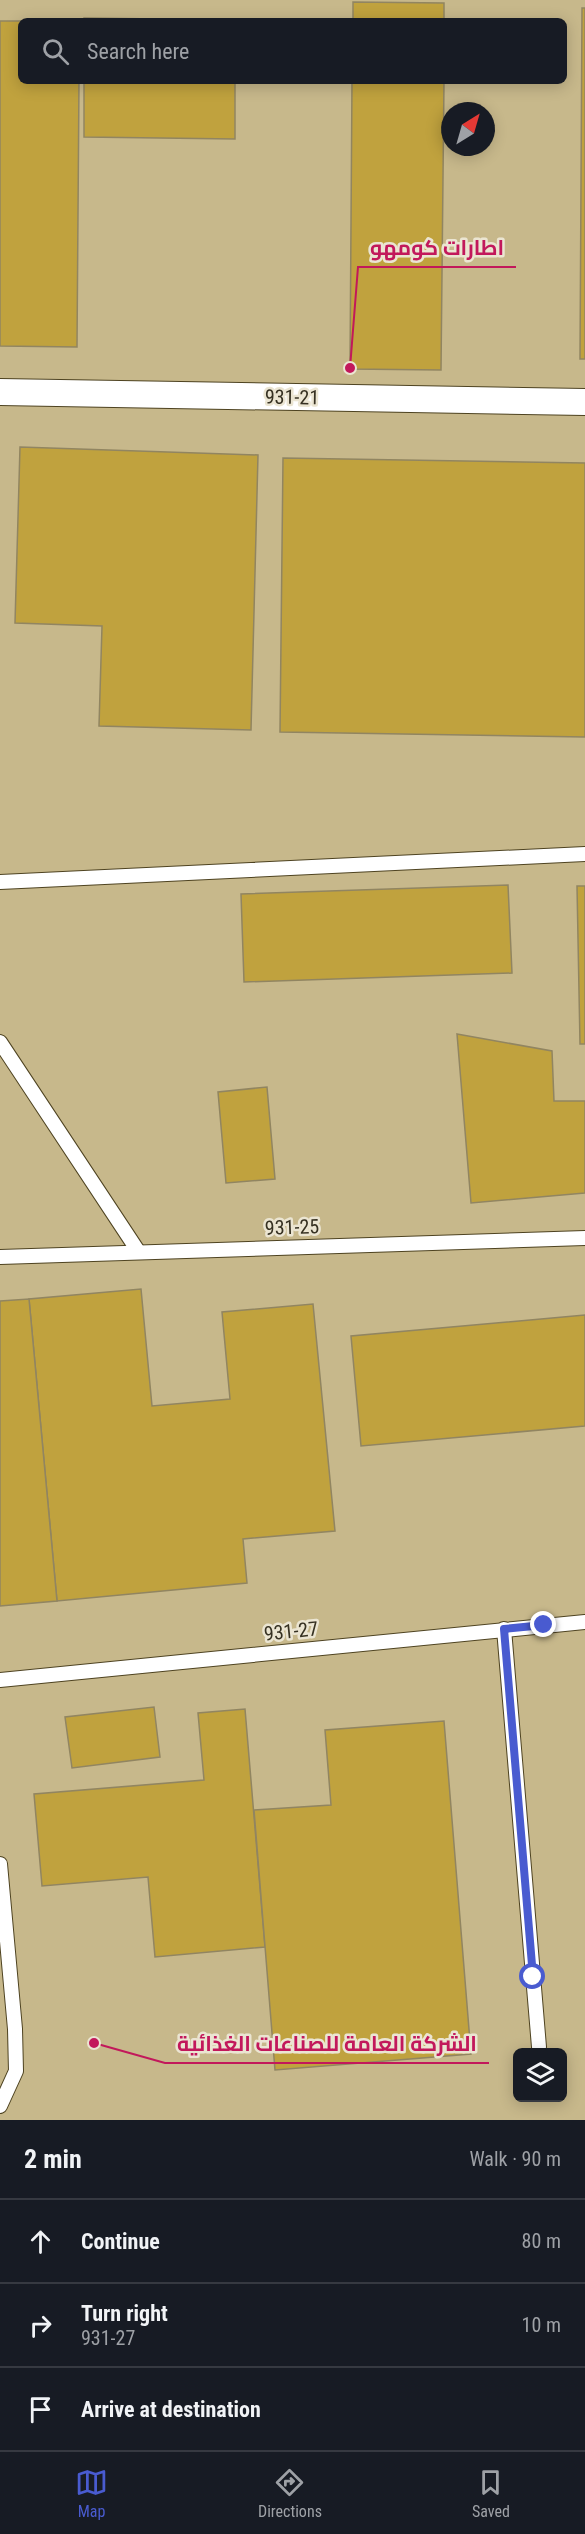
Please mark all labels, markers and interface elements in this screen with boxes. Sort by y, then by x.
search box [18,18,567,84]
icon: search [39,35,72,68]
text: Search here [87,39,189,64]
north arrow [441,102,495,156]
callout: اطارات كومهو [358,228,516,267]
text: اطارات كومهو [370,236,504,261]
street label: 931-21 [265,385,319,409]
street label: 931-25 [264,1214,320,1240]
route end [530,1611,556,1637]
street label: 931-27 [263,1616,319,1646]
route start [519,1963,545,1989]
callout: الشركة العامة للصناعات الغذائية [165,2024,489,2063]
text: الشركة العامة للصناعات الغذائية [177,2032,477,2056]
map controls [513,2048,567,2102]
button: layers [513,2048,567,2102]
text: 2 min [24,2144,82,2174]
text: Walk · 90 m [469,2147,561,2171]
icon: ahead [24,2225,57,2258]
text: Continue [81,2229,160,2254]
text: 80 m [522,2229,561,2253]
text: Turn right [81,2301,168,2326]
icon: right [24,2309,57,2342]
text: 10 m [522,2313,561,2337]
text: 931-27 [81,2326,135,2350]
icon: arrive [24,2393,57,2426]
text: Arrive at destination [81,2397,261,2422]
tab: Map [75,2466,108,2521]
tab: Directions [258,2466,322,2521]
tab: Saved [472,2466,510,2521]

